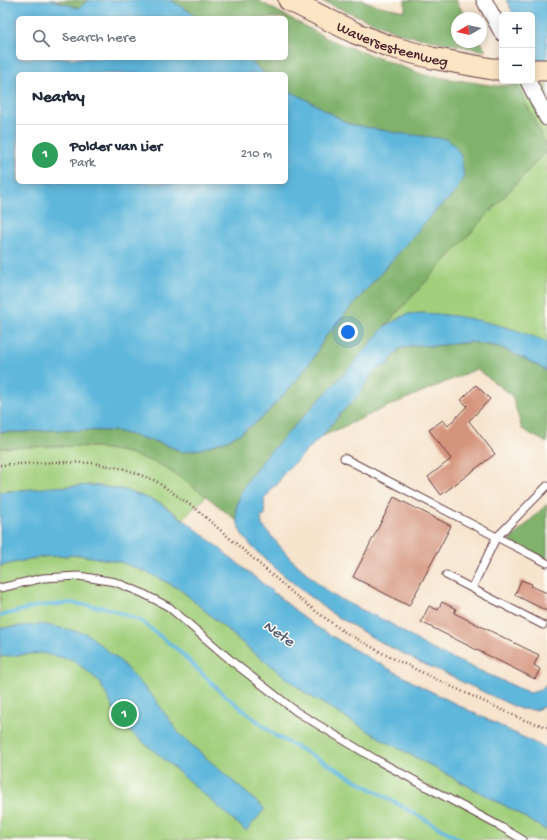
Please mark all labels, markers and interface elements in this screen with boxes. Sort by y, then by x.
north arrow [451,12,487,48]
map controls [499,12,535,84]
button: + [499,12,535,48]
search box [16,16,288,60]
street label: Waversesteenweg [333,18,449,72]
icon: search [30,27,52,49]
text: Search here [62,29,136,47]
button: − [499,48,535,84]
text: Nearby [32,88,85,108]
text: Polder van Lier [70,138,162,156]
text: 1 [42,147,48,162]
text: 210 m [241,147,272,162]
text: Park [70,156,95,171]
your location [338,322,358,342]
water label: Nete [259,617,298,653]
pin: 1 [111,699,137,729]

